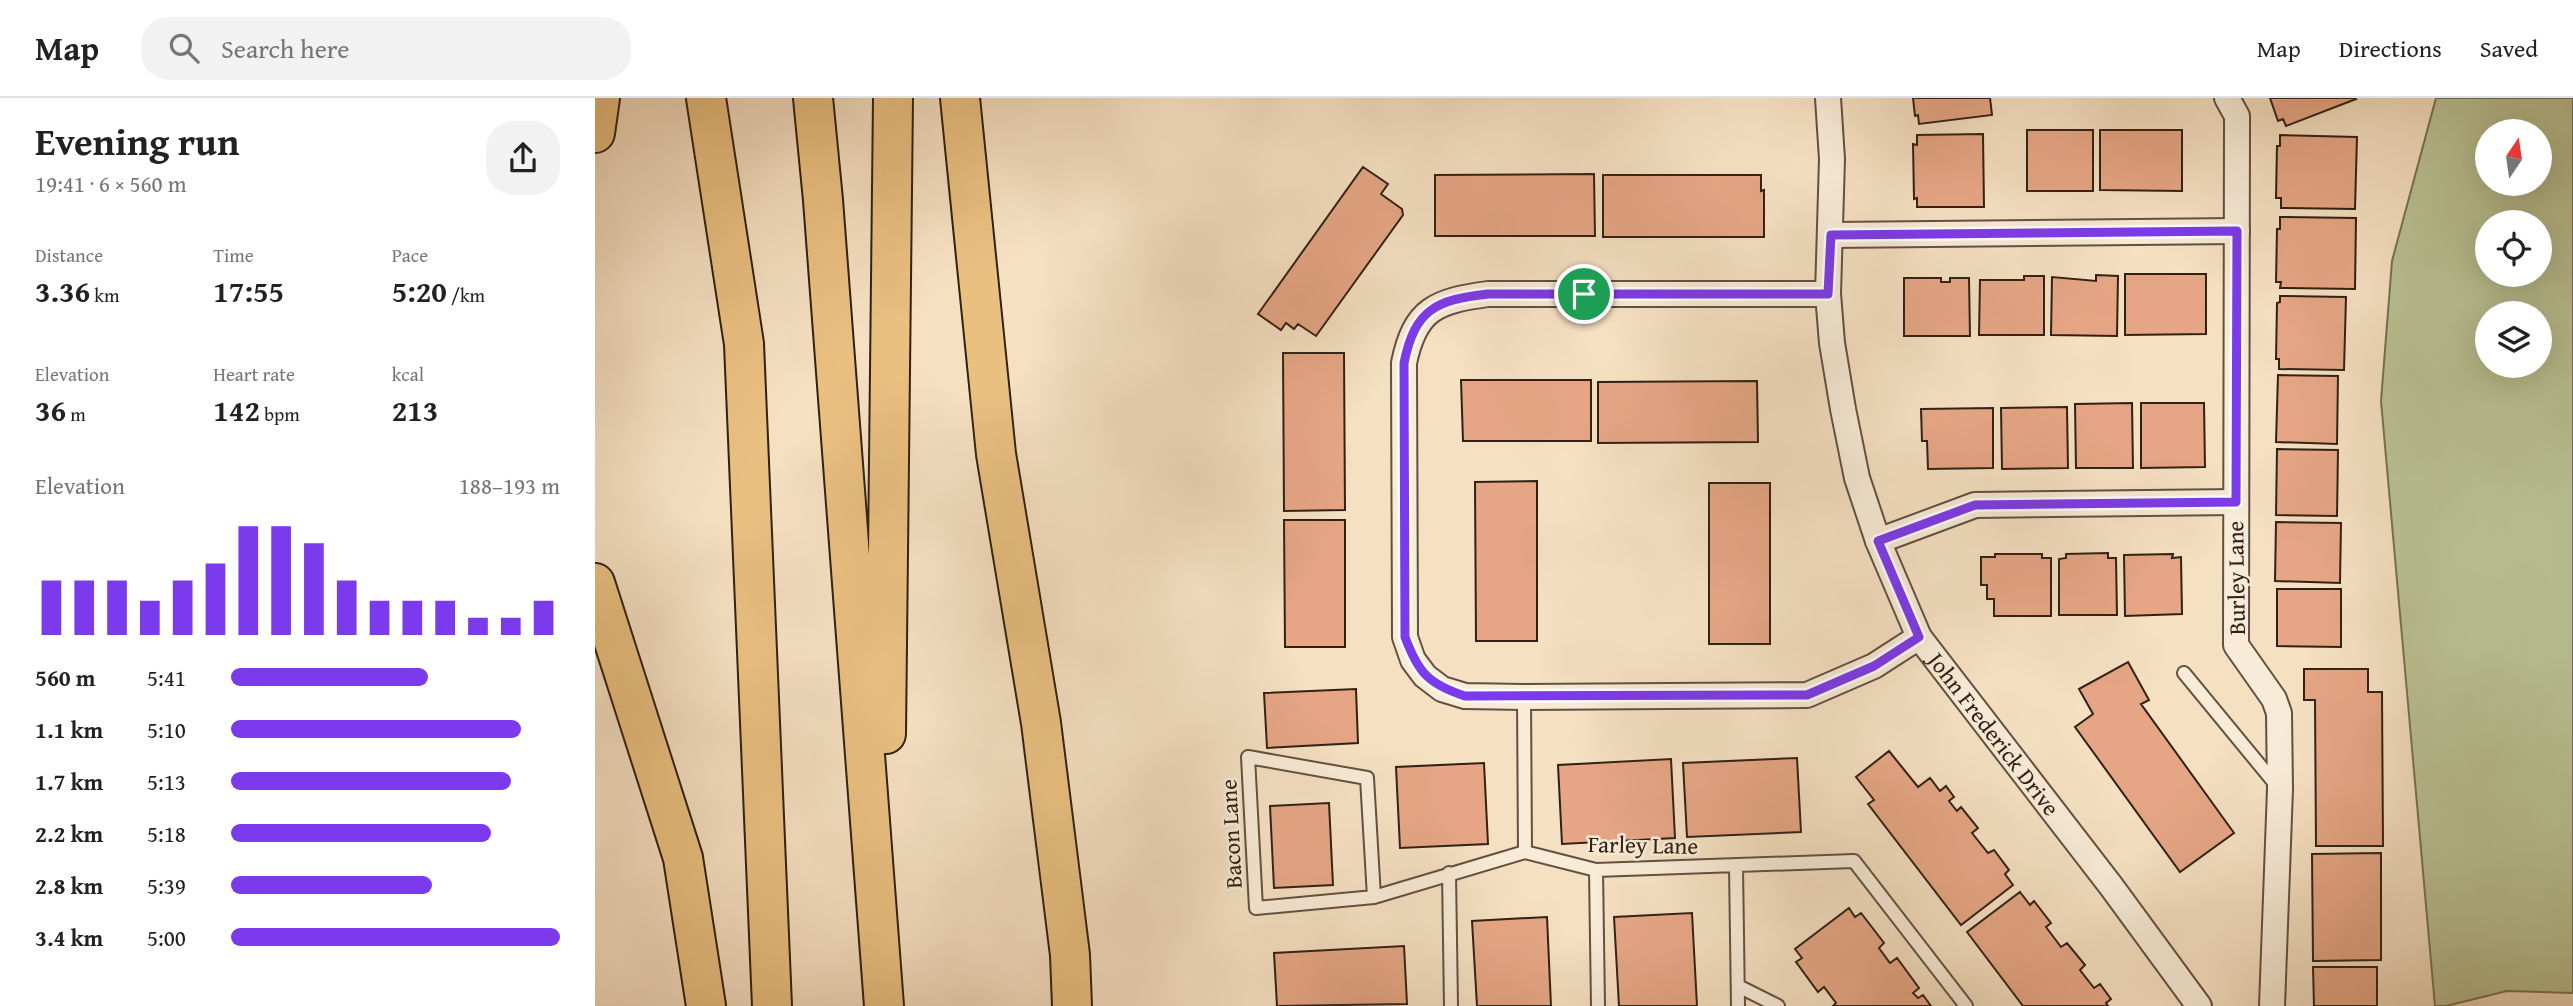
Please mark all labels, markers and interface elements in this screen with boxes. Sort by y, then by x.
search box [141,17,631,80]
text: Map [35,24,99,72]
icon: search [165,29,203,67]
text: Search here [221,29,349,68]
text: Map [2257,31,2301,66]
text: Directions [2339,31,2442,66]
text: Saved [2480,31,2538,66]
text: Evening run [35,113,239,169]
north arrow [2475,119,2551,196]
map controls [2475,119,2552,378]
button: share [486,121,560,195]
text: 19:41 · 6 × 560 m [35,167,187,200]
button: locate [2475,210,2552,287]
text: Distance [35,241,103,269]
text: Time [213,241,254,269]
text: Pace [392,241,428,269]
pin [1554,264,1614,324]
text: 3.36 [35,269,90,313]
text: 17:55 [213,269,284,313]
text: 5:20 [392,269,447,313]
icon: arrive [1565,275,1603,313]
text: km [90,281,119,309]
text: /km [447,281,485,309]
button: layers [2475,301,2552,378]
text: Elevation [35,360,109,388]
text: Heart rate [213,360,295,388]
text: kcal [392,360,424,388]
text: 36 [35,388,66,432]
text: 142 [213,388,260,432]
text: 213 [392,388,438,432]
text: m [66,400,86,428]
text: bpm [260,400,300,428]
text: Elevation [35,469,125,502]
text: 188–193 m [459,469,560,502]
street label: Burley Lane [2218,520,2253,636]
street label: John Frederick Drive [1919,643,2068,822]
text: 560 m [35,661,96,694]
text: 5:41 [147,661,186,694]
text: 1.1 km [35,713,103,746]
text: 5:10 [147,713,186,746]
text: 1.7 km [35,765,103,798]
text: 5:13 [147,765,186,798]
street label: Bacon Lane [1211,778,1250,890]
text: 2.2 km [35,817,103,850]
text: 5:18 [147,817,186,850]
street label: Farley Lane [1588,827,1698,862]
text: 2.8 km [35,869,103,902]
text: 5:39 [147,869,186,902]
text: 3.4 km [35,921,103,954]
text: 5:00 [147,921,186,954]

